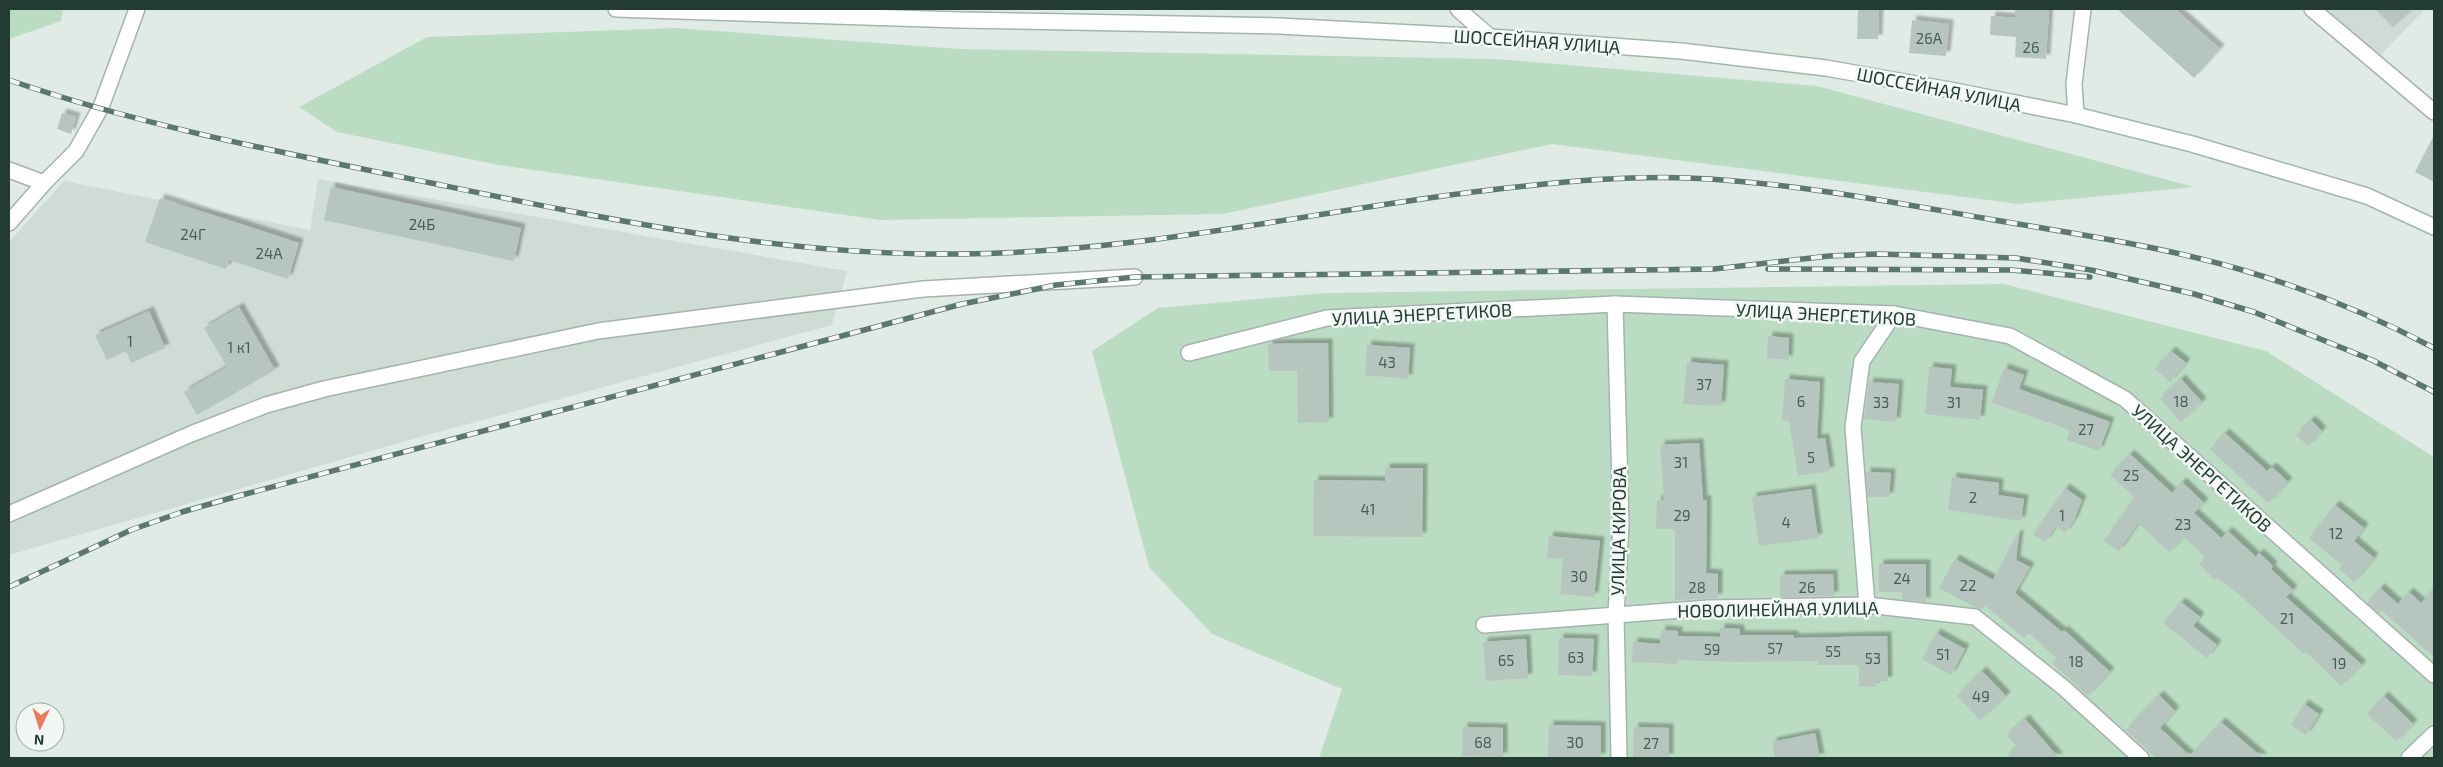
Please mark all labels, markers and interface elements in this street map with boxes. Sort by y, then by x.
street label: ШОССЕЙНАЯ УЛИЦА [1453,24,1622,58]
house number: 26А [1916,29,1943,47]
house number: 26 [2022,38,2040,56]
street label: ШОССЕЙНАЯ УЛИЦА [1855,62,2024,116]
house number: 24Б [409,215,435,233]
house number: 24Г [180,225,206,243]
house number: 24А [256,244,283,262]
street label: УЛИЦА ЭНЕРГЕТИКОВ [1331,298,1513,330]
street label: УЛИЦА ЭНЕРГЕТИКОВ [1735,298,1917,330]
house number: 1 [127,332,133,350]
house number: 1 к1 [227,338,251,356]
house number: 43 [1378,353,1396,371]
house number: 37 [1696,375,1712,393]
house number: 6 [1797,392,1805,410]
house number: 18 [2173,392,2189,410]
house number: 33 [1873,393,1889,411]
house number: 31 [1947,393,1961,411]
street label: УЛИЦА ЭНЕРГЕТИКОВ [2128,399,2276,537]
house number: 27 [2078,420,2094,438]
house number: 5 [1807,448,1815,466]
house number: 31 [1674,453,1688,471]
street label: УЛИЦА КИРОВА [1606,465,1630,596]
house number: 25 [2123,466,2139,484]
house number: 2 [1969,488,1977,506]
house number: 41 [1360,500,1376,518]
house number: 29 [1673,506,1691,524]
house number: 1 [2059,506,2065,524]
house number: 4 [1781,513,1791,531]
house number: 23 [2175,515,2191,533]
house number: 12 [2329,524,2343,542]
house number: 30 [1570,567,1588,585]
house number: 24 [1893,569,1911,587]
house number: 22 [1960,576,1976,594]
house number: 28 [1688,578,1706,596]
house number: 26 [1798,578,1816,596]
street label: НОВОЛИНЕЙНАЯ УЛИЦА [1677,596,1880,622]
house number: 21 [2280,609,2294,627]
house number: 57 [1767,639,1783,657]
house number: 59 [1704,640,1720,658]
house number: 55 [1825,642,1841,660]
house number: 51 [1936,645,1950,663]
house number: 63 [1568,648,1584,666]
house number: 53 [1865,649,1881,667]
house number: 65 [1498,651,1514,669]
house number: 18 [2068,652,2084,670]
house number: 19 [2332,654,2346,672]
house number: 49 [1972,687,1990,705]
north arrow [15,702,65,752]
text: N [33,732,45,749]
house number: 68 [1474,733,1492,751]
house number: 30 [1566,733,1584,751]
house number: 27 [1643,734,1659,752]

